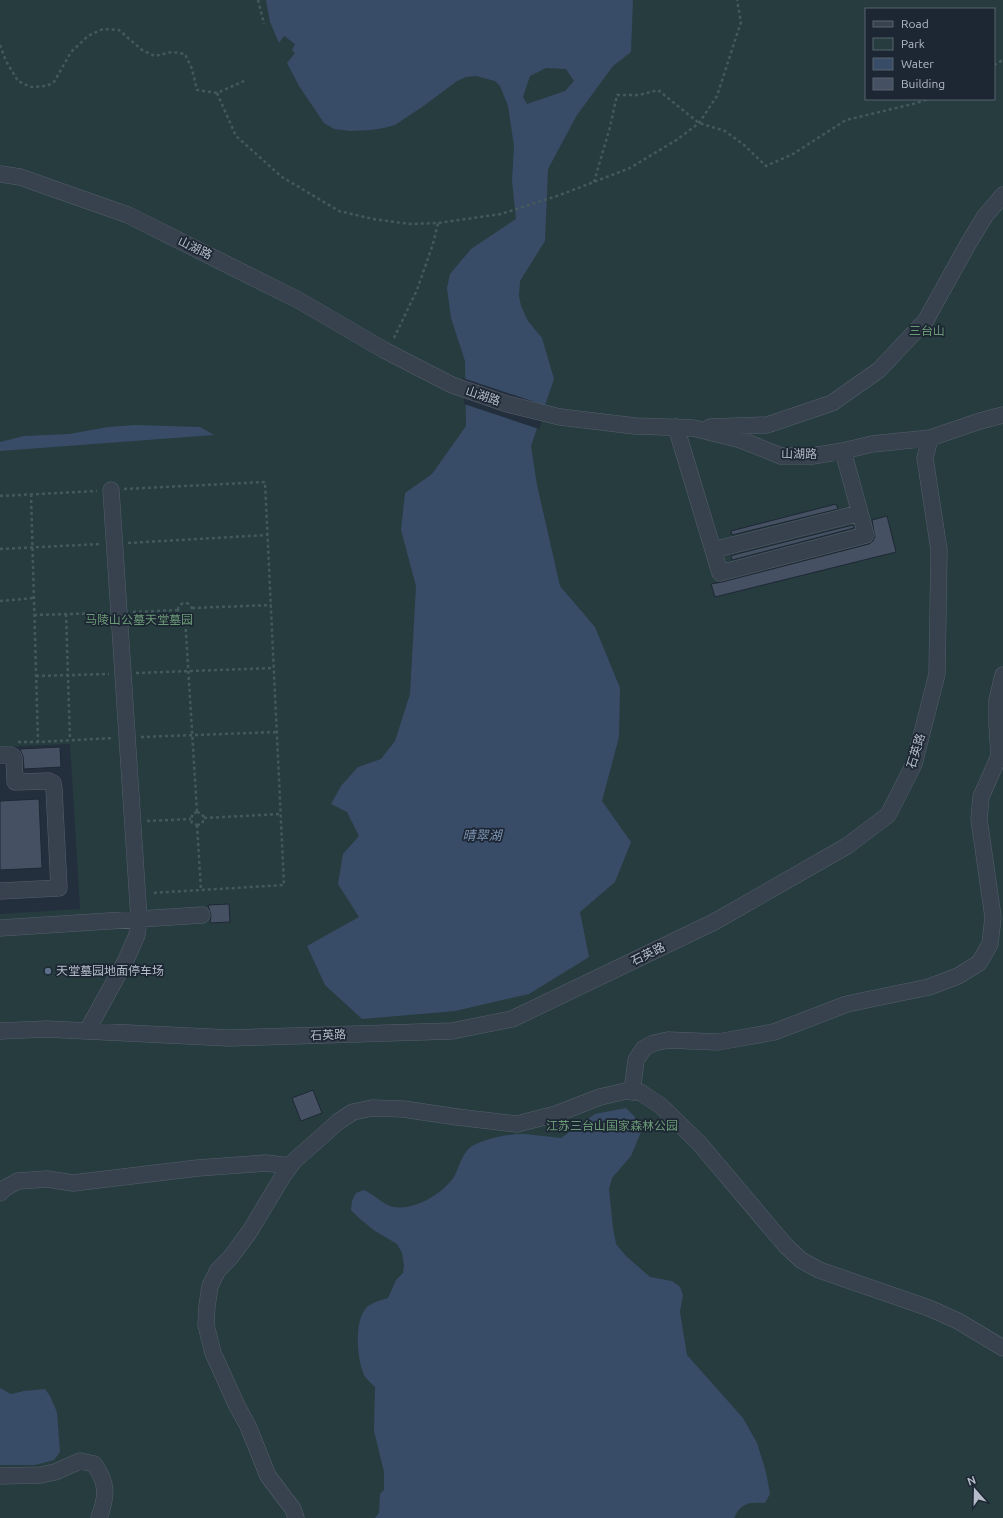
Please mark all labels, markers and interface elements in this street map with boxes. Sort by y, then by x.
legend [865,8,995,100]
text: Road [901,17,929,30]
text: Park [901,37,925,50]
text: Water [901,57,934,70]
text: Building [901,77,945,90]
street label: 山湖路 [176,234,214,261]
park label: 三台山 [909,324,945,337]
street label: 山湖路 [464,384,502,408]
street label: 山湖路 [781,447,817,460]
park label: 马陵山公墓天堂墓园 [85,613,193,626]
street label: 石英路 [904,732,927,770]
water label: 晴翠湖 [462,828,503,842]
street label: 石英路 [629,940,667,967]
place label: 天堂墓园地面停车场 [56,964,164,977]
marker: 天堂墓园地面停车场 [43,966,53,976]
street label: 石英路 [310,1027,346,1042]
park label: 江苏三台山国家森林公园 [546,1119,678,1132]
north arrow [955,1470,995,1510]
text: N [966,1474,977,1488]

